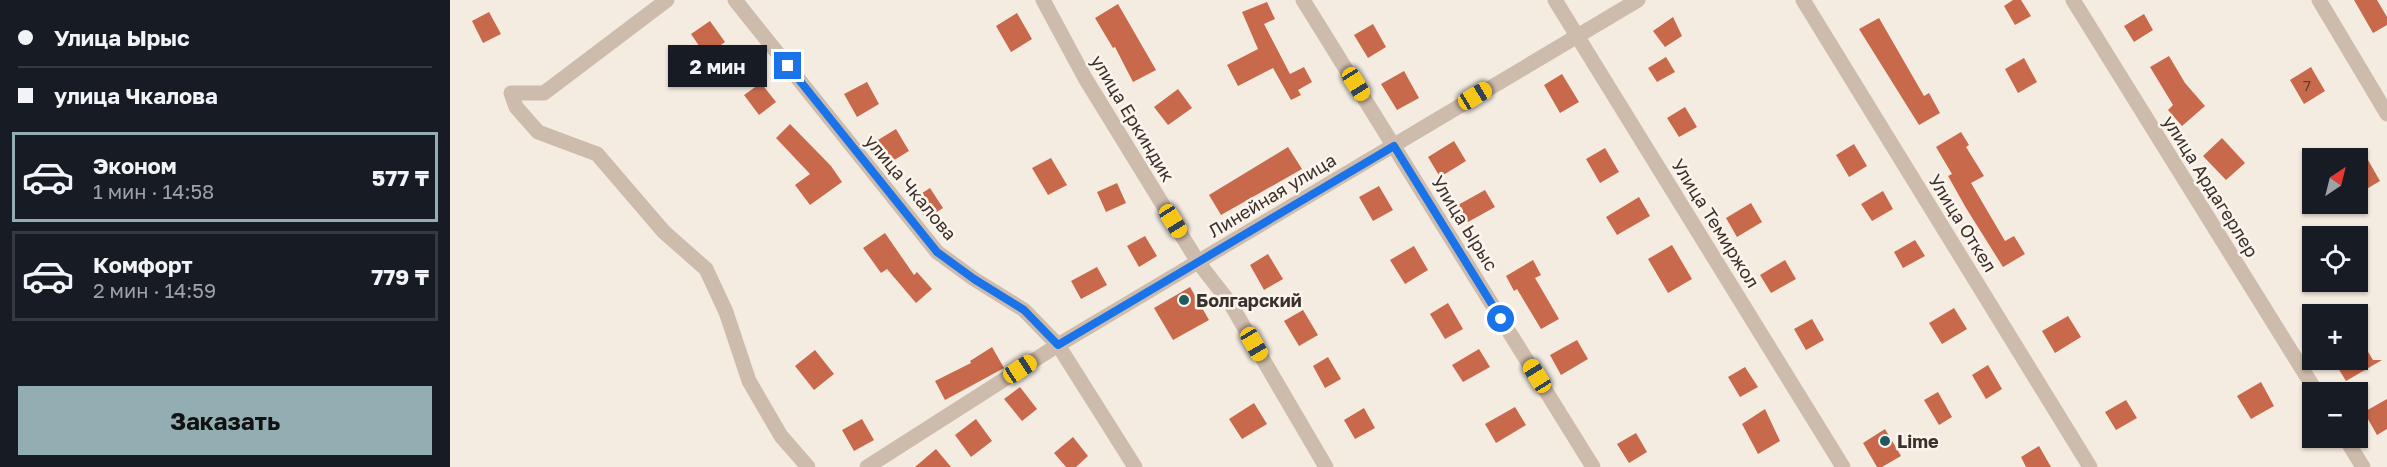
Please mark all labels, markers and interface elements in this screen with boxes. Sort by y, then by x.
text: Улица Ырыс [54,24,190,51]
callout: 2 мин [668,45,767,87]
street label: улица Еркиндик [1087,51,1179,185]
route end [774,52,801,79]
text: 2 мин [690,54,746,78]
car [1339,64,1373,104]
house number: 7 [2303,76,2311,94]
car [1455,79,1495,113]
text: улица Чкалова [54,82,218,109]
street label: улица Ардагерлер [2159,111,2263,261]
street label: улица Чкалова [860,130,962,244]
street label: Линейная улица [1204,148,1340,242]
north arrow [2302,148,2368,214]
map controls [2302,148,2368,448]
icon: car [21,150,75,204]
text: Эконом [93,152,177,179]
street label: Улица Темиржол [1667,154,1765,292]
text: 577 ₸ [372,164,429,191]
street label: Улица Откел [1924,170,2002,276]
street label: Улица Ырыс [1427,171,1503,275]
text: 1 мин · 14:58 [93,179,214,203]
car [1156,201,1190,241]
button: locate [2302,226,2368,292]
icon: car [21,249,75,303]
text: Комфорт [93,251,193,278]
text: 779 ₸ [371,263,429,290]
text: 2 мин · 14:59 [93,278,216,302]
place label: Болгарский [1196,289,1302,311]
marker: Болгарский [1177,293,1191,307]
button: + [2302,304,2368,370]
route start [1487,305,1514,332]
car [1237,324,1271,364]
car [1000,352,1040,386]
car [1520,356,1554,396]
button: − [2302,382,2368,448]
button: Заказать [18,386,432,455]
place label: Lime [1897,430,1939,452]
marker: Lime [1878,434,1892,448]

